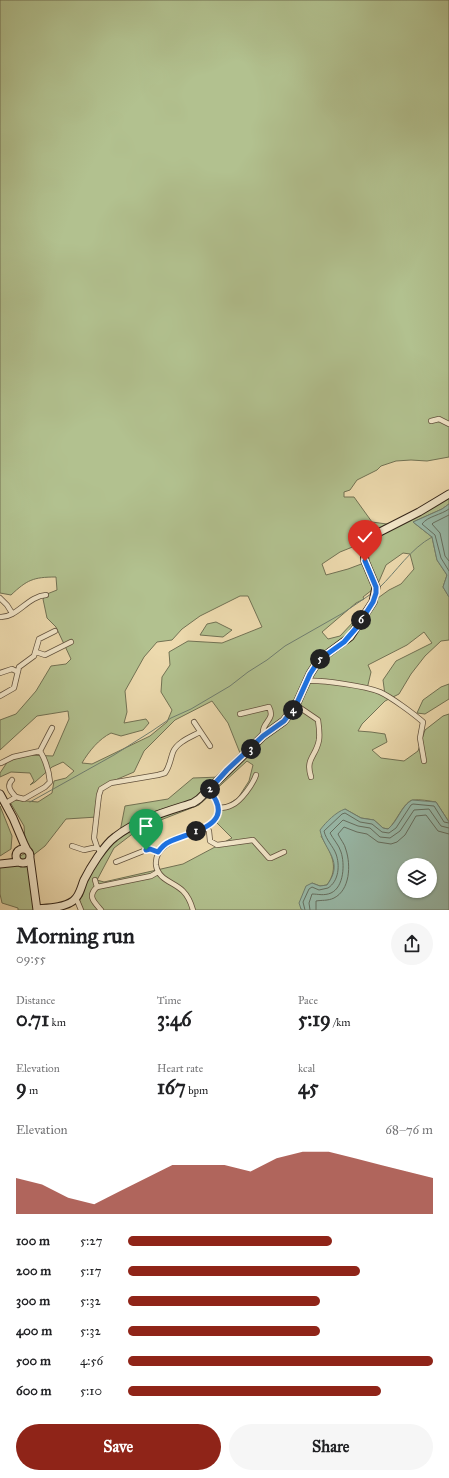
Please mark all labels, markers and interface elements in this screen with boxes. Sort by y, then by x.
pin [348,520,382,561]
icon: check [354,526,376,548]
pin: 6 [351,610,371,630]
text: 6 [358,613,364,626]
pin: 5 [310,649,330,669]
text: 5 [317,652,323,665]
pin: 4 [283,700,303,720]
text: 4 [290,703,296,716]
pin: 3 [241,739,261,759]
text: 3 [249,742,253,755]
pin: 2 [200,779,220,799]
text: 2 [207,782,213,795]
pin [129,809,163,850]
icon: arrive [135,815,157,837]
pin: 1 [186,821,206,841]
text: 1 [194,824,198,837]
map controls [397,858,437,898]
button: layers [397,858,437,898]
text: Morning run [16,922,135,949]
button: share [391,923,433,965]
text: 09:55 [16,951,46,967]
text: Distance [16,994,55,1007]
text: Time [157,994,181,1007]
text: Pace [298,994,318,1007]
text: 0.71 [16,1007,49,1031]
text: 3:46 [157,1007,191,1031]
text: 5:19 [298,1007,331,1031]
text: km [49,1016,66,1029]
text: /km [331,1016,351,1029]
text: Elevation [16,1062,60,1075]
text: Heart rate [157,1062,203,1075]
text: kcal [298,1062,315,1075]
text: 9 [16,1075,27,1099]
text: 167 [157,1075,186,1099]
text: 45 [298,1075,318,1099]
text: m [27,1084,38,1097]
text: bpm [186,1084,208,1097]
text: Elevation [16,1122,68,1138]
text: 68–76 m [385,1122,433,1138]
text: 100 m [16,1233,50,1249]
text: 5:27 [80,1233,102,1249]
text: 200 m [16,1263,51,1279]
text: 5:17 [80,1263,101,1279]
text: 300 m [16,1293,50,1309]
text: 5:32 [80,1293,101,1309]
text: 400 m [16,1323,52,1339]
text: 5:32 [80,1323,101,1339]
text: 500 m [16,1353,51,1369]
text: 4:56 [80,1353,103,1369]
text: 600 m [16,1383,52,1399]
text: 5:10 [80,1383,102,1399]
button: Save [16,1424,221,1470]
button: Share [229,1424,433,1470]

